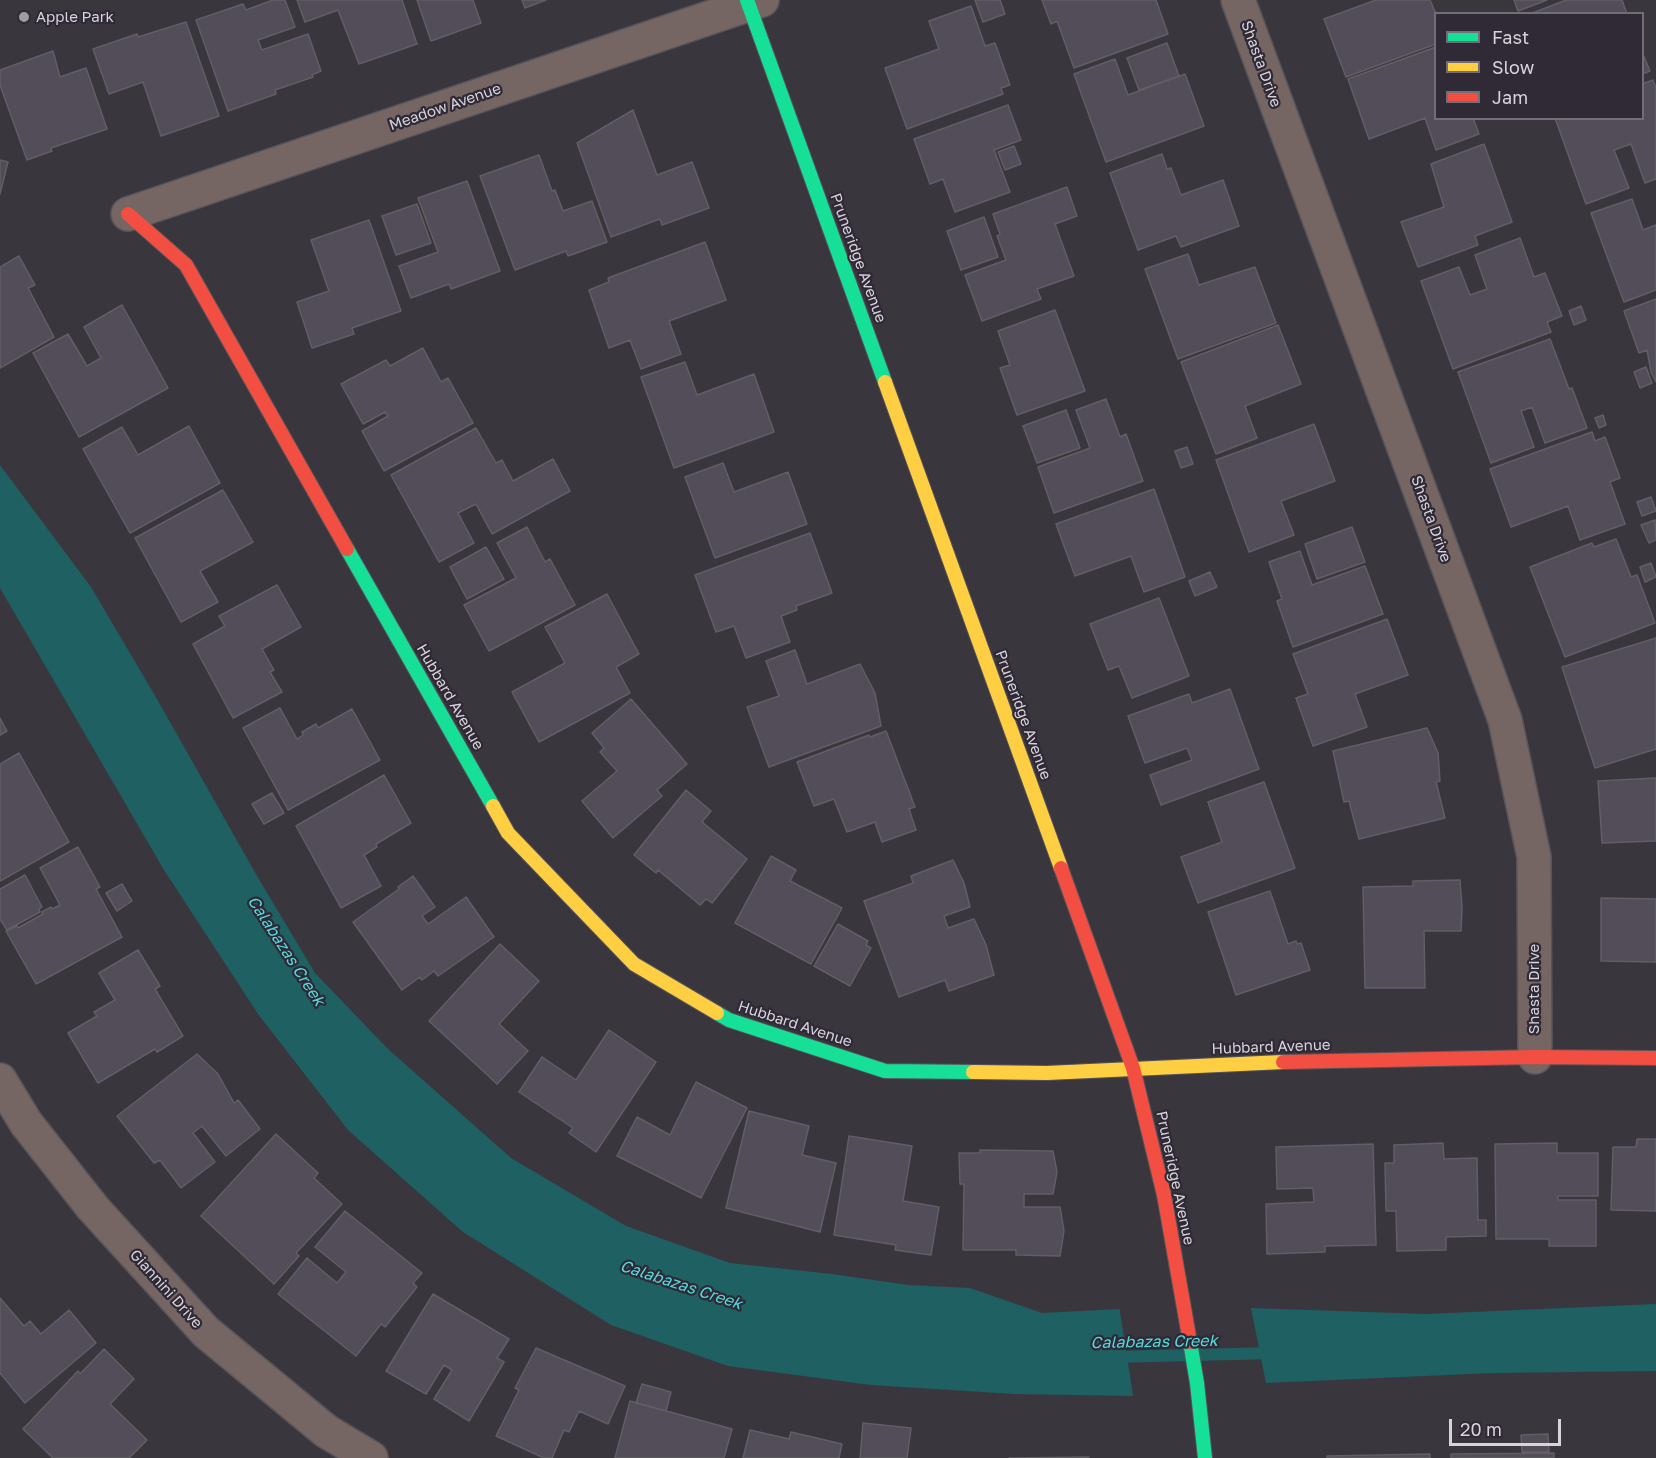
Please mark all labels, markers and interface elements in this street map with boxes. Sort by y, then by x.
place label: Apple Park [36,8,114,26]
marker: Apple Park [17,10,31,24]
legend [1434,12,1644,120]
street label: Shasta Drive [1237,18,1285,110]
text: Fast [1492,26,1529,48]
text: Slow [1492,56,1534,78]
street label: Meadow Avenue [387,79,503,135]
text: Jam [1492,86,1528,108]
street label: Pruneridge Avenue [826,191,890,325]
street label: Shasta Drive [1407,473,1455,565]
street label: Hubbard Avenue [412,641,488,753]
street label: Pruneridge Avenue [991,648,1055,782]
water label: Calabazas Creek [243,892,329,1010]
street label: Shasta Drive [1525,944,1543,1034]
street label: Hubbard Avenue [736,997,854,1051]
street label: Hubbard Avenue [1211,1036,1331,1058]
street label: Pruneridge Avenue [1152,1109,1198,1247]
street label: Giannini Drive [126,1246,206,1332]
water label: Calabazas Creek [618,1256,744,1314]
water label: Calabazas Creek [1090,1331,1218,1353]
scale bar [1452,1407,1564,1445]
text: 20 m [1460,1418,1502,1440]

